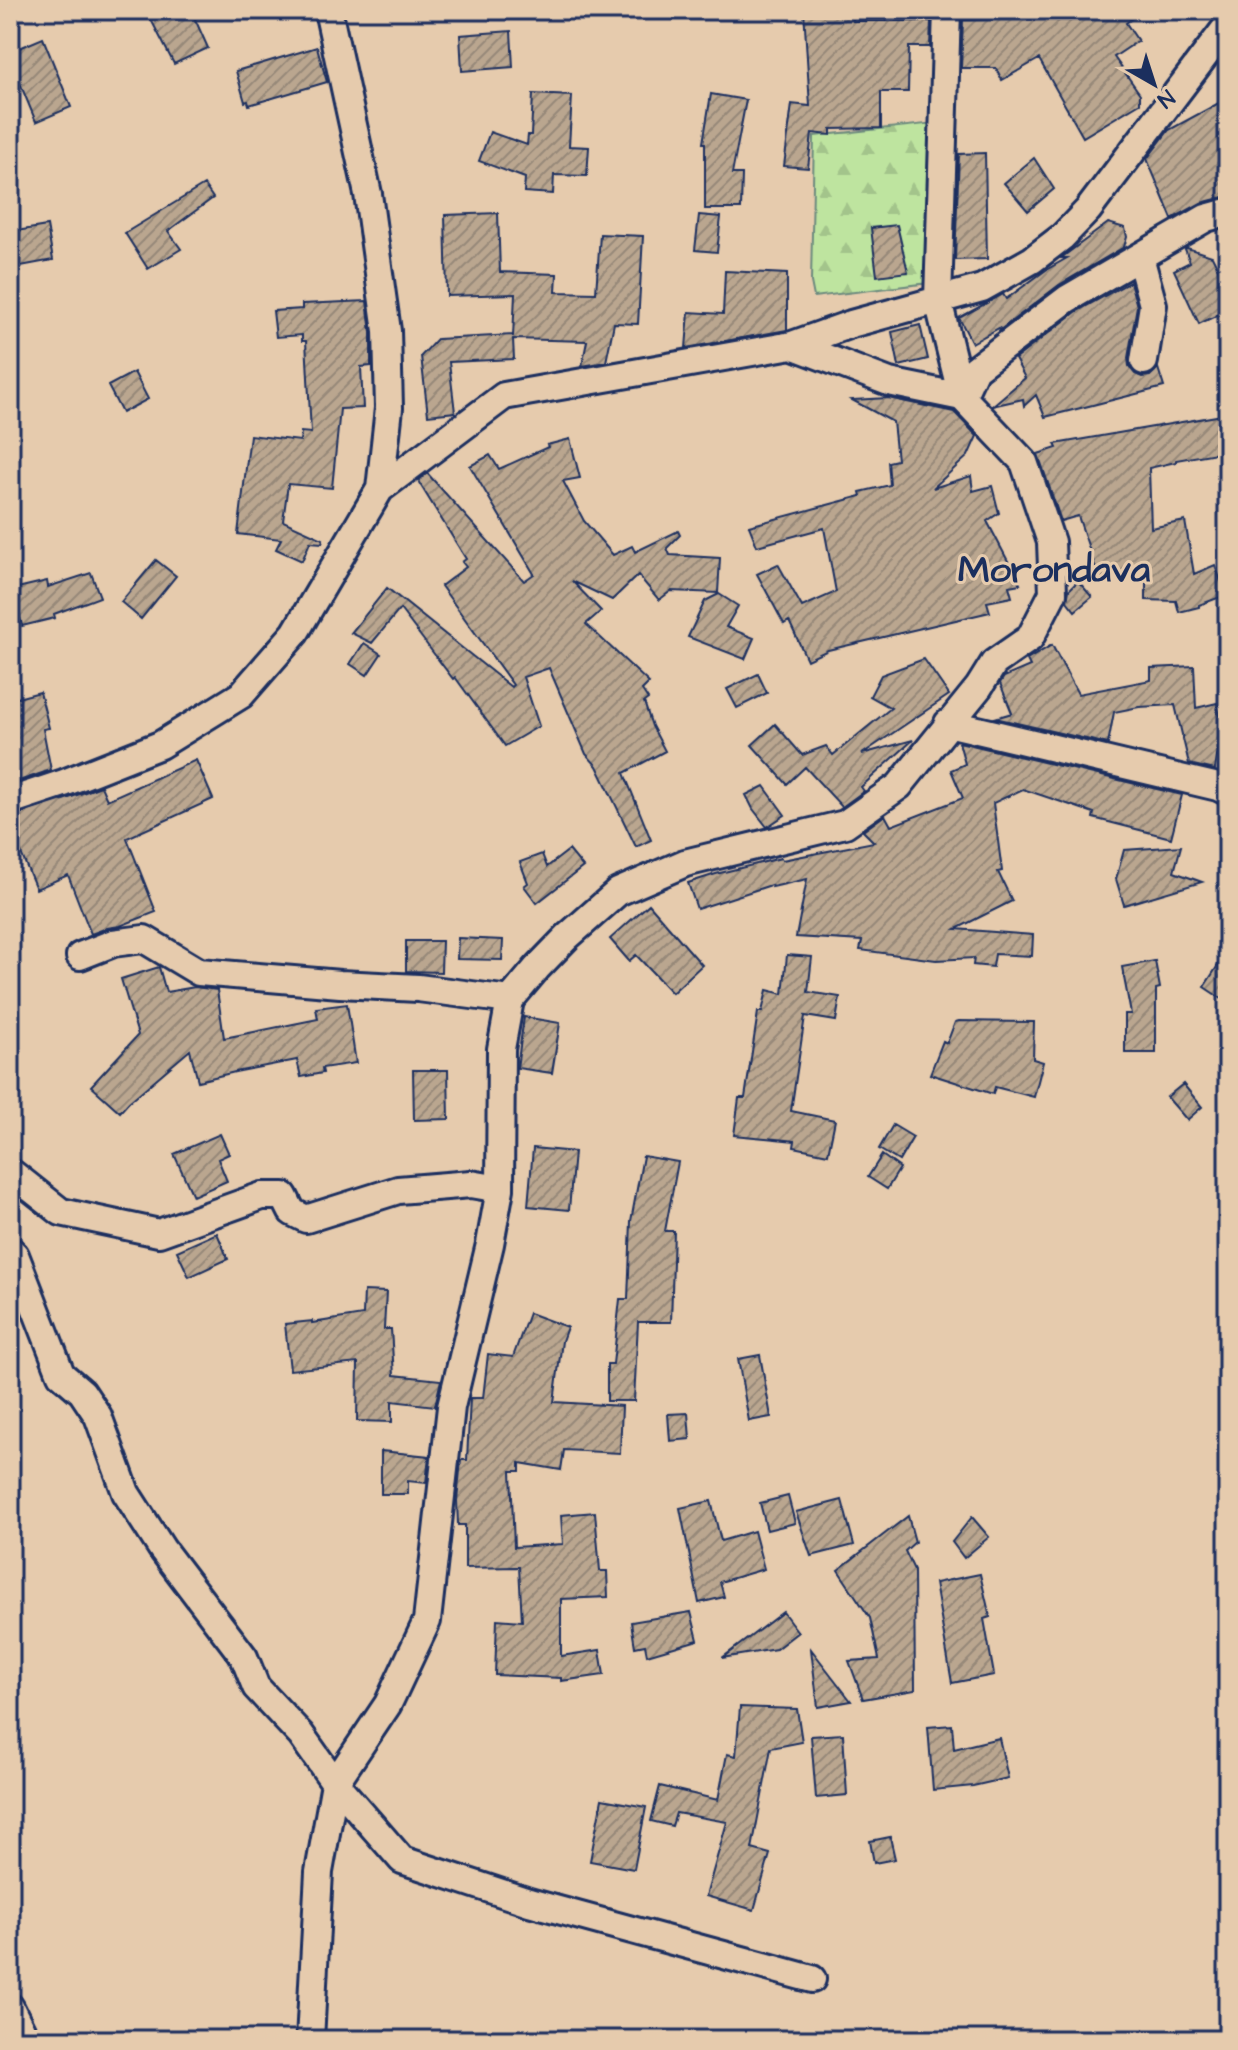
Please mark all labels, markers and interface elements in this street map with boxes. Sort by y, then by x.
north arrow [1114,44,1194,124]
text: N [1150,82,1181,115]
district label: Morondava [958,545,1151,597]

